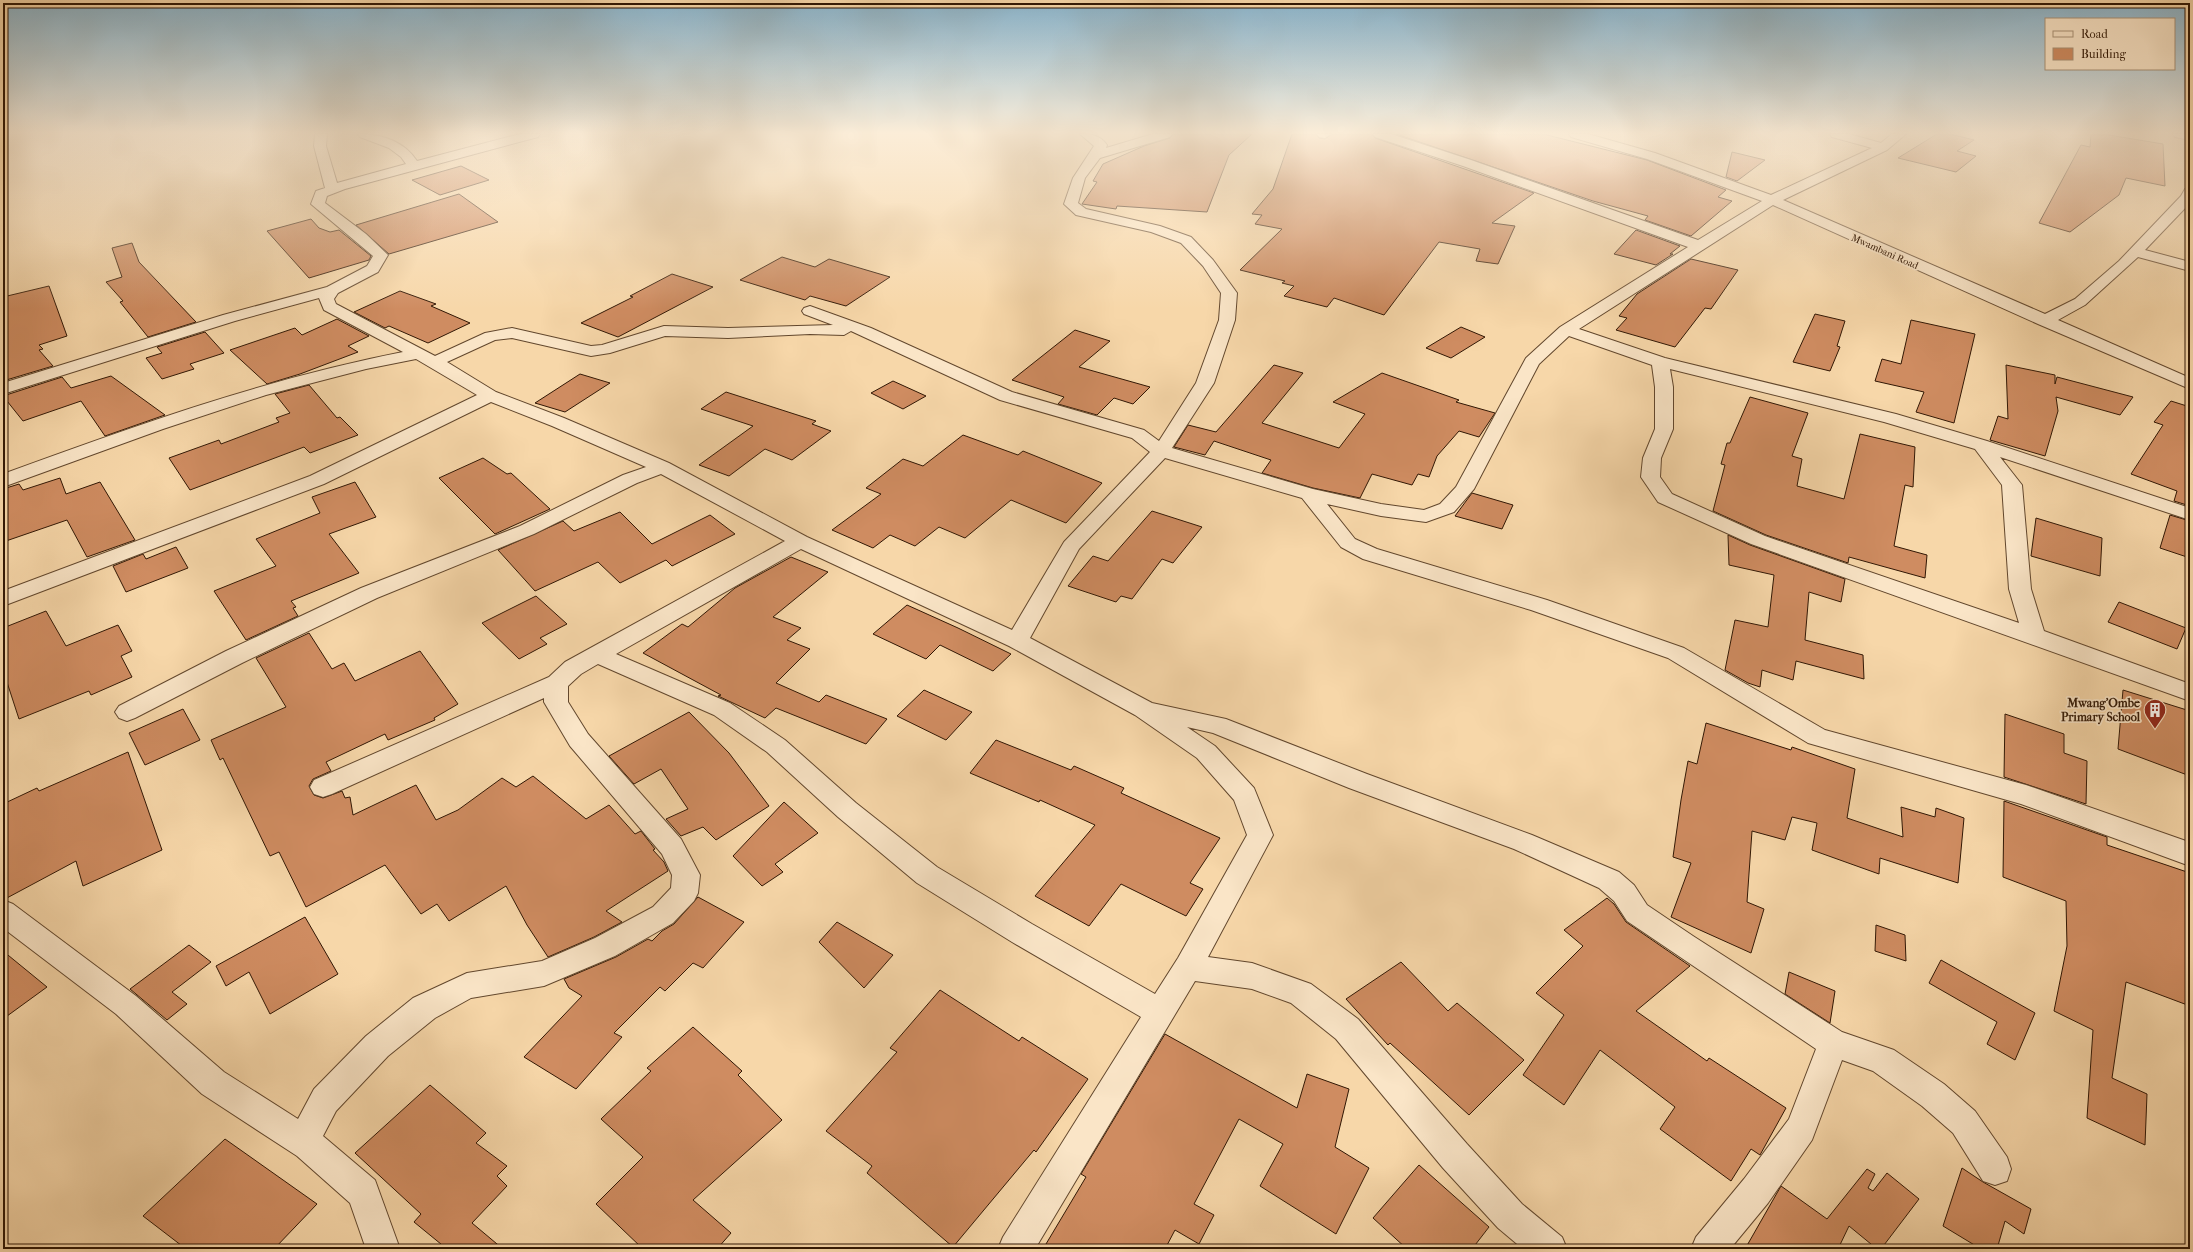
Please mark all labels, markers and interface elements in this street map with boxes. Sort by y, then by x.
legend [2045,18,2175,70]
text: Road [2081,27,2108,41]
text: Building [2081,47,2126,61]
street label: Mwambani Road [1849,232,1921,272]
place label: Mwang'Ombe Primary School [2061,696,2141,725]
building icon: Mwang'Ombe Primary School [2142,697,2168,730]

